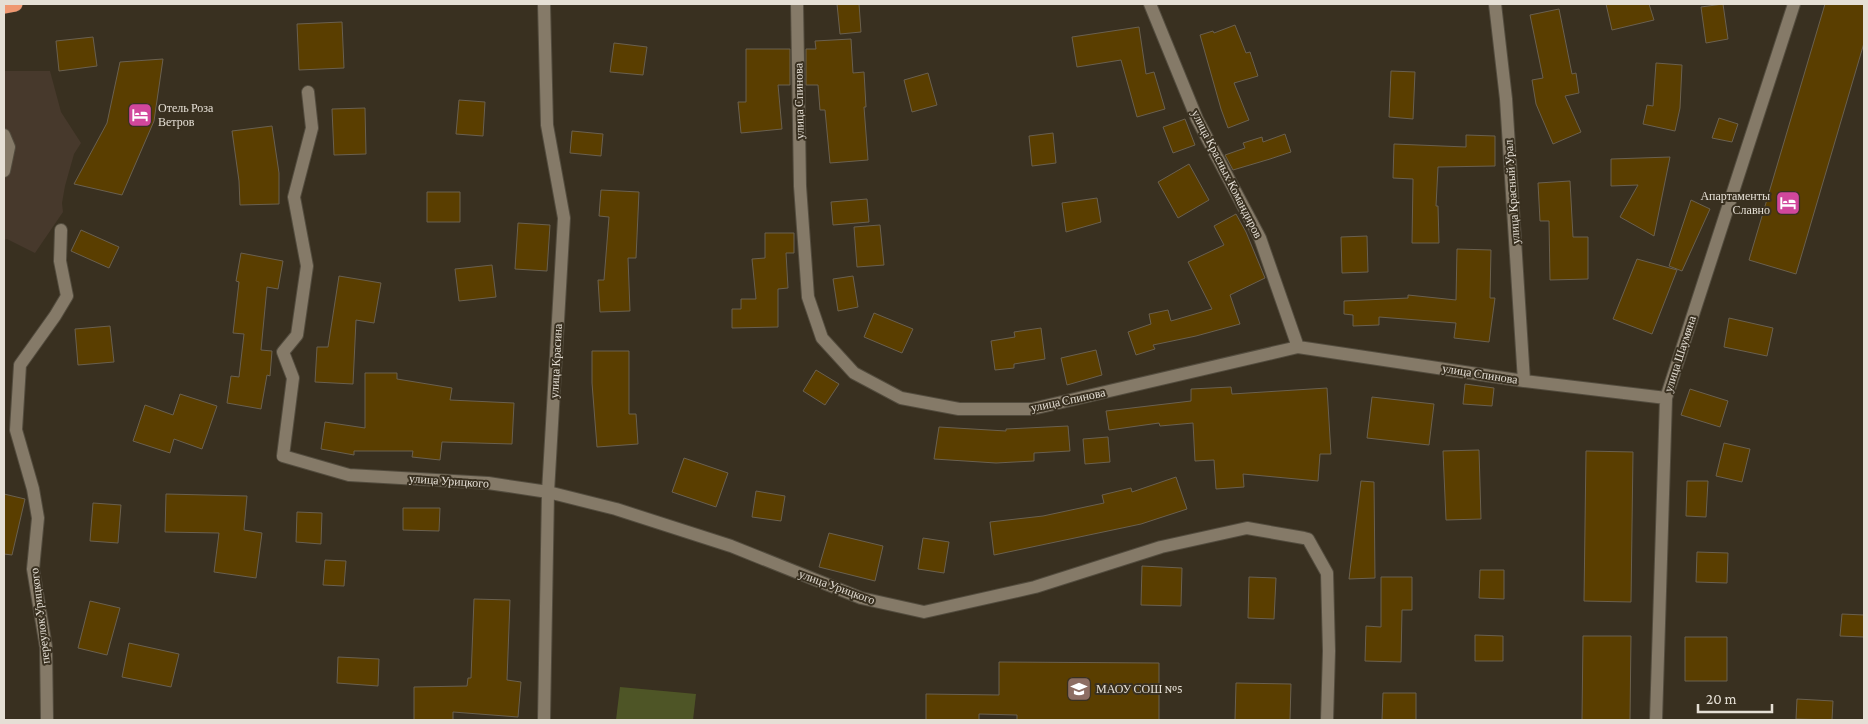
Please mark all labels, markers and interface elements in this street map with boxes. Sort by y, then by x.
street label: улица Спинова [791,62,807,139]
place label: Отель Роза Ветров [158,101,214,129]
hotel icon: Отель Роза Ветров [127,102,153,128]
street label: улица Красных Командиров [1189,108,1266,241]
street label: улица Красный Урал [1501,139,1523,245]
place label: Апартаменты Славно [1700,189,1770,217]
hotel icon: Апартаменты Славно [1775,190,1801,216]
street label: улица Шаумяна [1661,313,1699,394]
street label: улица Красина [547,323,565,399]
street label: улица Спинова [1441,361,1519,387]
street label: улица Спинова [1029,385,1107,415]
street label: улица Урицкого [409,471,489,491]
street label: переулок Урицкого [27,567,53,665]
street label: улица Урицкого [797,567,877,607]
school or university icon: МАОУ СОШ №5 [1066,676,1092,702]
place label: МАОУ СОШ №5 [1096,682,1183,696]
scale bar [1698,682,1772,714]
text: 20 m [1706,691,1737,707]

